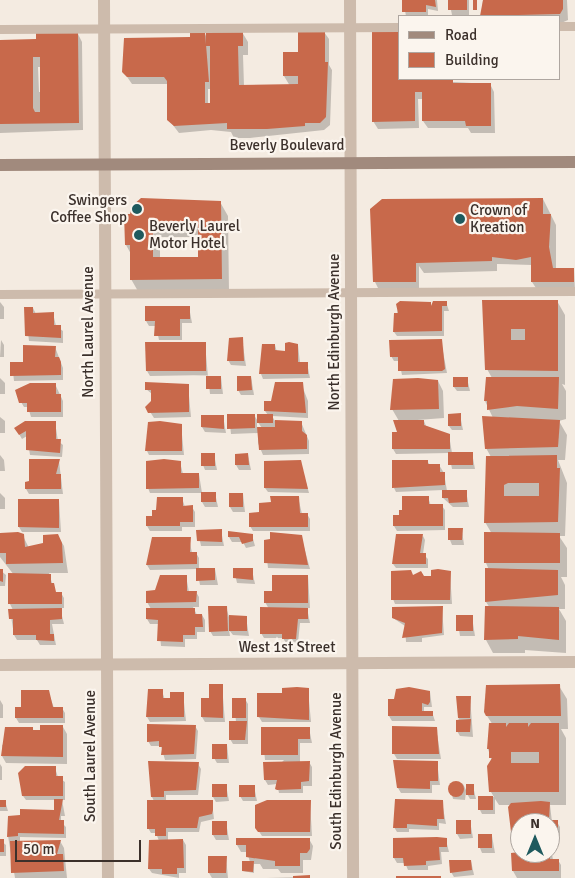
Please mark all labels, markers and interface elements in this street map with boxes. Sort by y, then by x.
legend [398,15,560,80]
text: Road [445,26,477,44]
text: Building [445,51,499,69]
street label: Beverly Boulevard [230,137,344,155]
place label: Swingers Coffee Shop [50,191,127,226]
place label: Crown of Kreation [470,201,527,236]
marker: Swingers Coffee Shop [131,203,143,215]
marker: Crown of Kreation [454,213,466,225]
place label: Beverly Laurel Motor Hotel [149,217,240,252]
marker: Beverly Laurel Motor Hotel [133,229,145,241]
street label: North Edinburgh Avenue [326,254,344,410]
street label: North Laurel Avenue [80,266,98,398]
street label: West 1st Street [238,639,336,657]
street label: South Laurel Avenue [82,690,100,822]
street label: South Edinburgh Avenue [328,692,346,850]
north arrow [510,813,560,863]
text: N [530,815,540,832]
scale bar [18,830,144,862]
text: 50 m [23,840,54,858]

